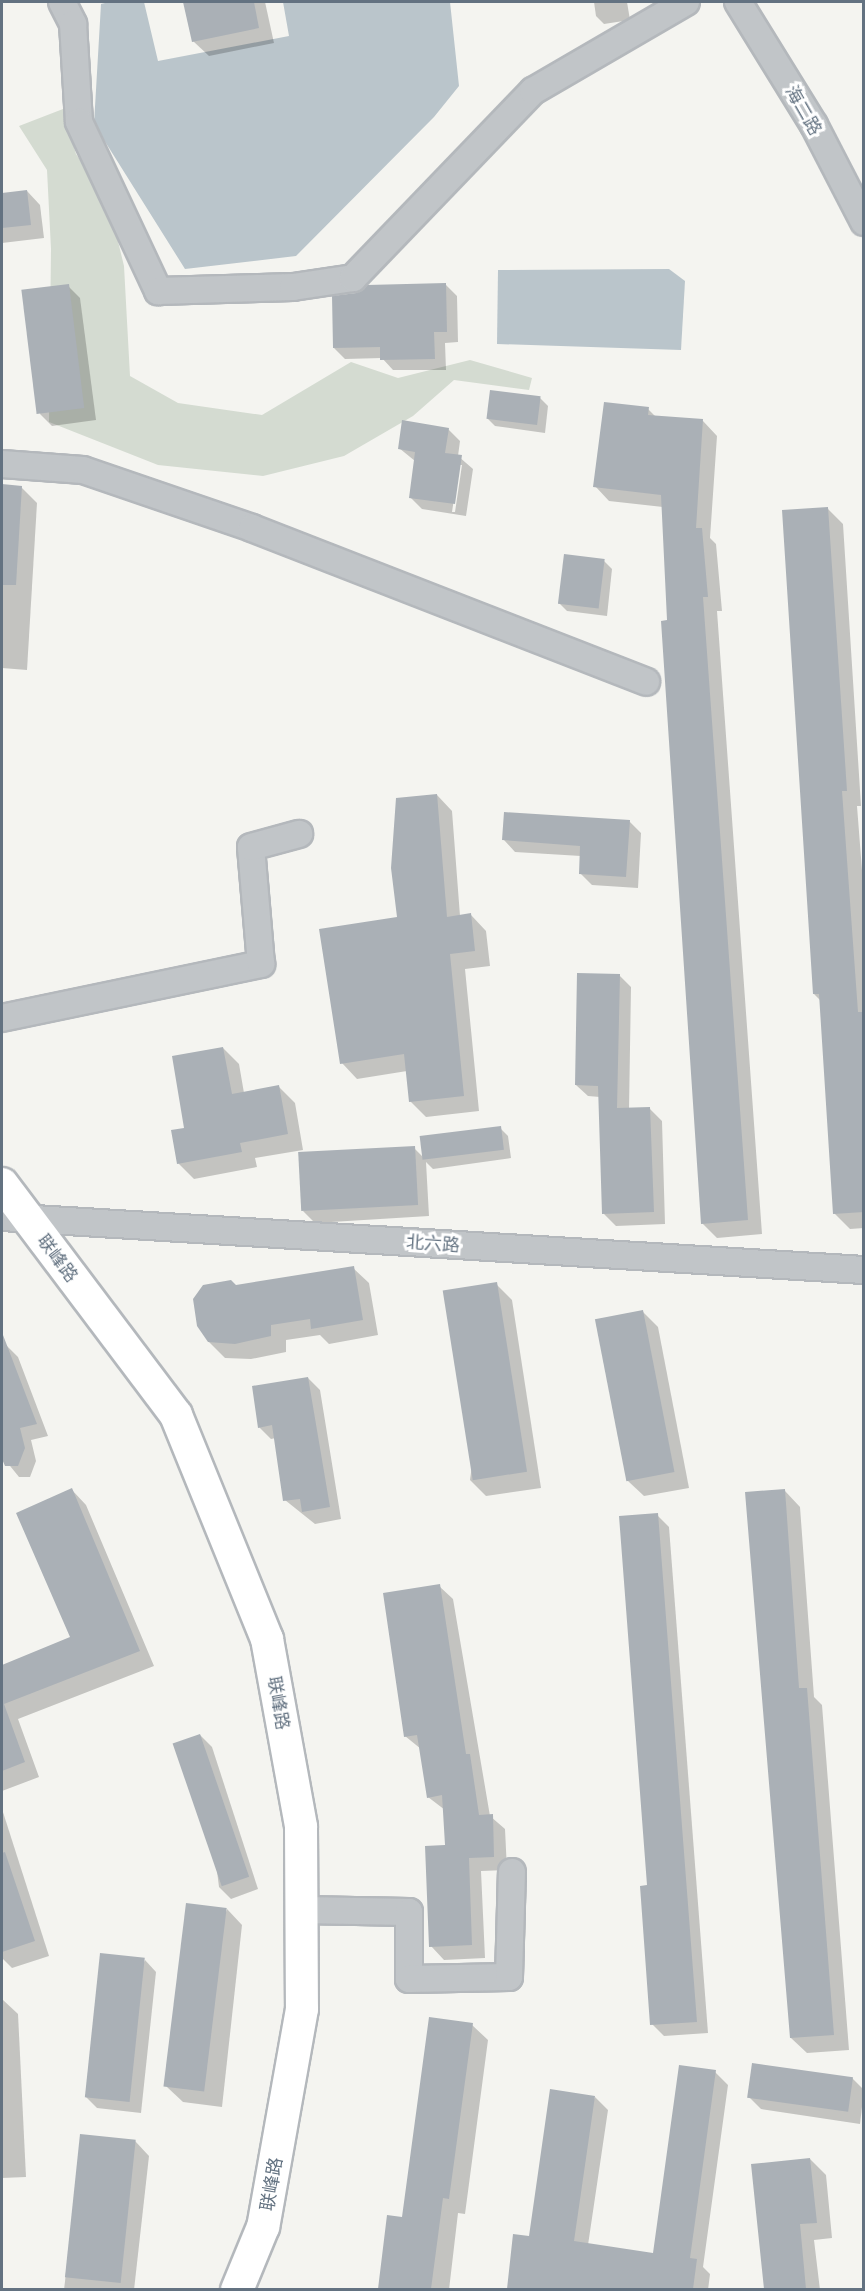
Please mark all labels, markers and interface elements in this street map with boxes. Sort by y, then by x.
street label: 海二路 [781,81,827,139]
street label: 联峰路 [33,1230,83,1286]
street label: 北六路 [405,1230,461,1256]
street label: 联峰路 [264,1675,294,1731]
street label: 联峰路 [256,2156,286,2212]

